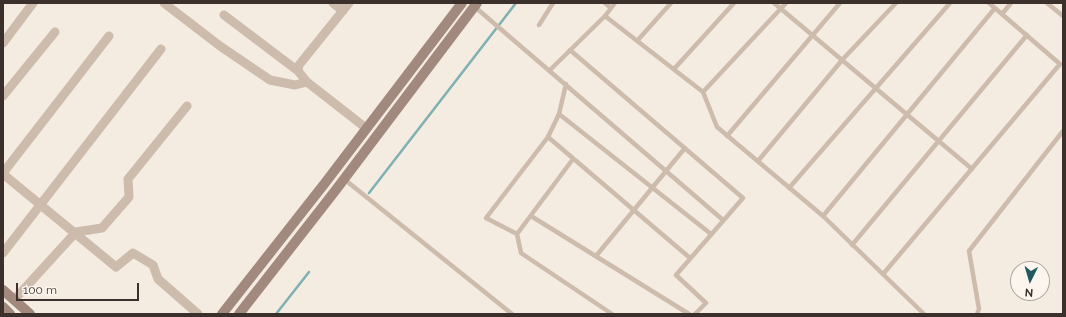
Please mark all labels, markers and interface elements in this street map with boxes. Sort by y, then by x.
north arrow [1010,261,1050,301]
scale bar [18,275,141,301]
text: 100 m [23,283,57,297]
text: N [1024,286,1034,299]

